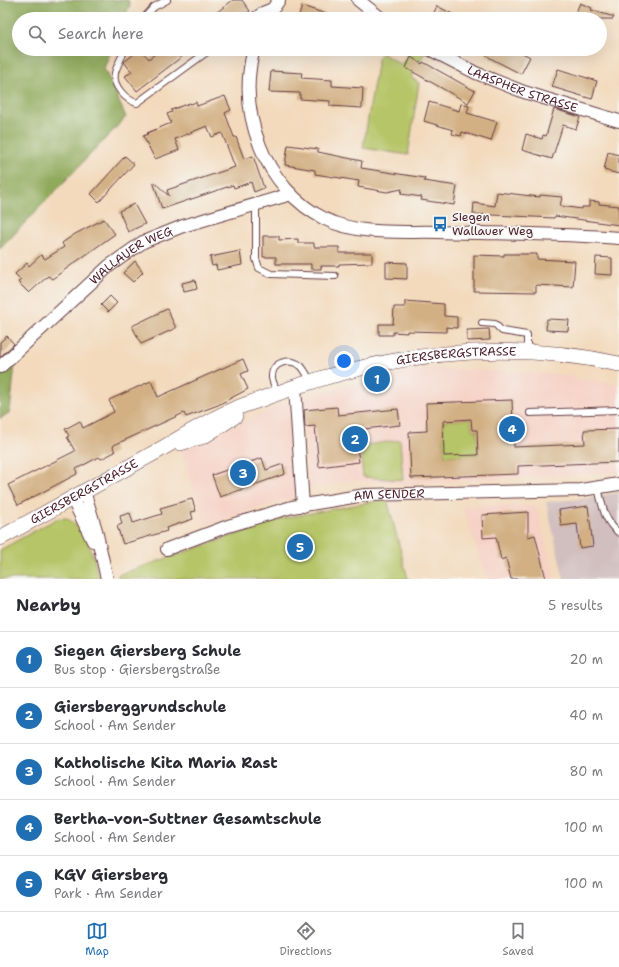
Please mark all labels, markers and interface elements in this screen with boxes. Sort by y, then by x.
search box [12,12,607,56]
icon: search [26,23,48,45]
text: Search here [58,24,144,44]
street label: LAASPHER STRASSE [464,62,580,116]
place label: Siegen Wallauer Weg [452,209,533,239]
bus stop icon: Siegen Wallauer Weg [431,215,449,233]
street label: WALLAUER WEG [86,223,175,288]
street label: GIERSBERGSTRASSE [395,343,516,369]
your location [334,351,354,371]
pin: 1 [364,364,390,394]
pin: 4 [499,414,525,444]
pin: 2 [342,424,368,454]
street label: GIERSBERGSTRASSE [27,455,141,528]
pin: 3 [230,458,256,488]
street label: AM SENDER [352,486,425,505]
pin: 5 [287,532,313,562]
text: Nearby [16,594,81,616]
text: 5 results [548,597,603,614]
text: Siegen Giersberg Schule [54,641,241,661]
text: 1 [26,651,32,668]
text: 20 m [570,651,603,668]
text: Bus stop · Giersbergstraße [54,661,220,678]
text: Giersberggrundschule [54,697,227,717]
text: 2 [24,707,34,724]
text: 40 m [569,707,603,724]
text: School · Am Sender [54,717,176,734]
text: Katholische Kita Maria Rast [54,753,278,773]
text: 3 [24,763,34,780]
text: 80 m [569,763,603,780]
text: School · Am Sender [54,773,176,790]
text: Bertha-von-Suttner Gesamtschule [54,809,322,829]
text: 4 [24,819,34,836]
text: 100 m [564,819,603,836]
text: School · Am Sender [54,829,176,846]
text: KGV Giersberg [54,865,168,885]
text: 5 [25,875,33,892]
text: 100 m [564,875,603,892]
text: Park · Am Sender [54,885,163,902]
tab: Map [85,920,109,959]
tab: Directions [279,920,332,959]
tab: Saved [502,920,534,959]

